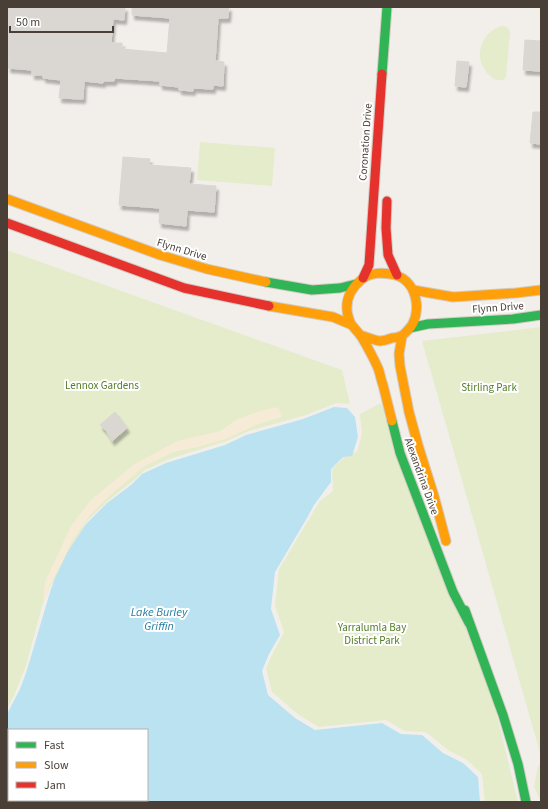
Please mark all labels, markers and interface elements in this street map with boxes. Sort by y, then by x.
scale bar [10,8,113,34]
text: 50 m [16,14,40,31]
street label: Coronation Drive [355,102,376,181]
street label: Flynn Drive [155,235,209,264]
street label: Flynn Drive [472,298,525,317]
park label: Lennox Gardens [65,378,139,393]
park label: Stirling Park [461,380,517,395]
street label: Alexandrina Drive [401,436,443,517]
water label: Lake Burley Griffin [131,604,188,635]
park label: Yarralumla Bay District Park [337,620,406,648]
legend [8,729,148,801]
text: Fast [44,737,64,754]
text: Slow [44,757,69,774]
text: Jam [44,777,66,794]

